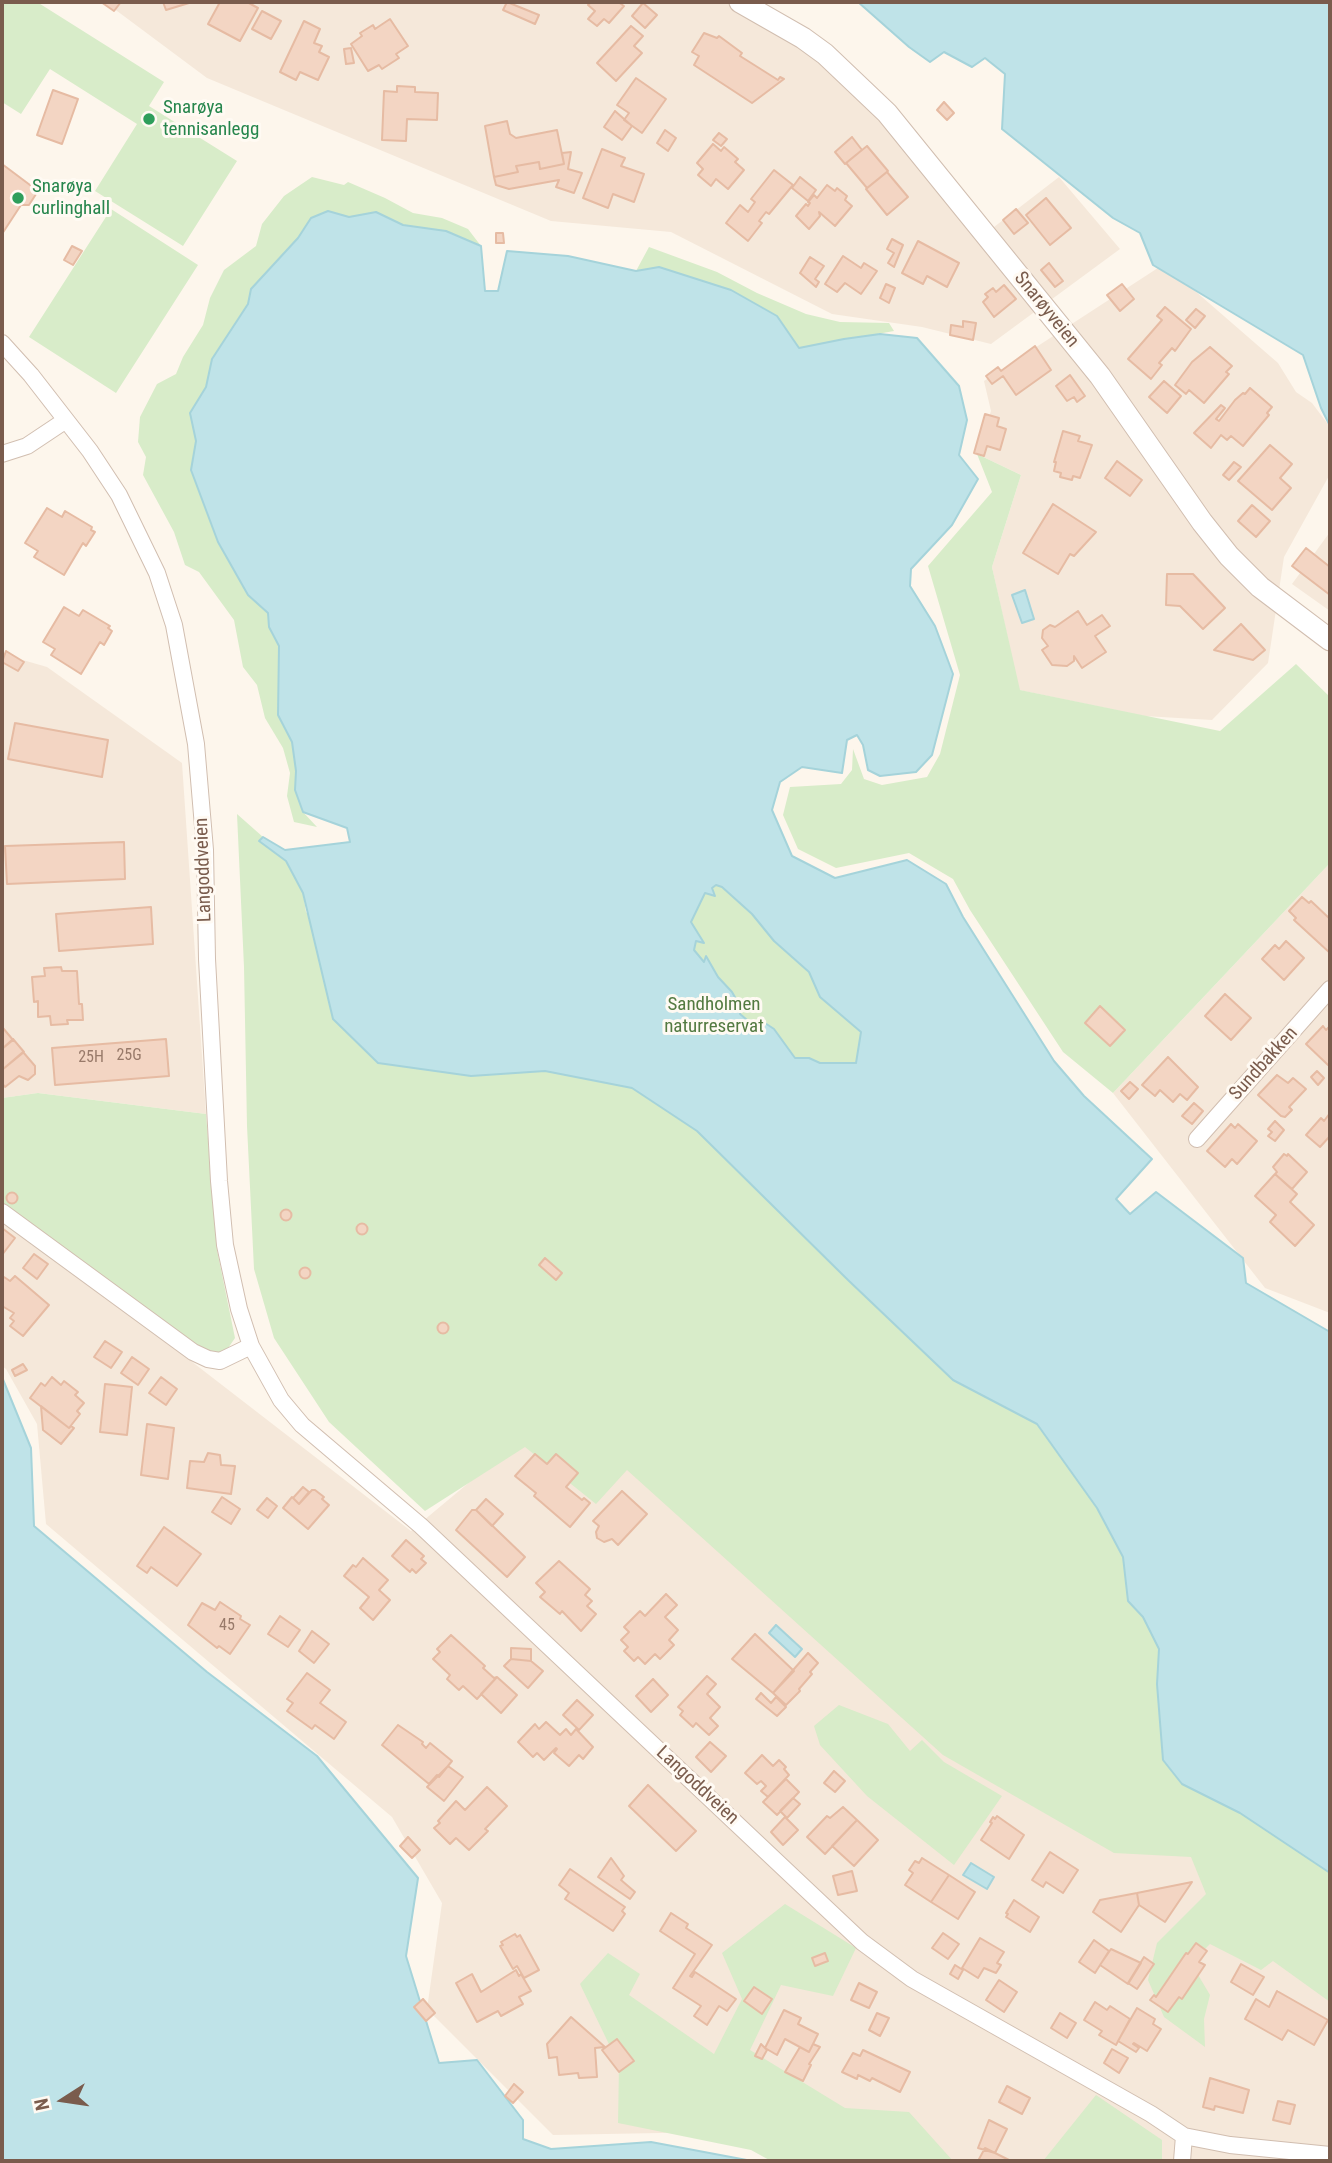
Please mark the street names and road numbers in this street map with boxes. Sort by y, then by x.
street label: Snarøyveien [1009,268,1083,352]
street label: Langoddveien [191,817,217,923]
street label: Sundbakken [1225,1022,1303,1106]
street label: Langoddveien [651,1742,743,1830]

